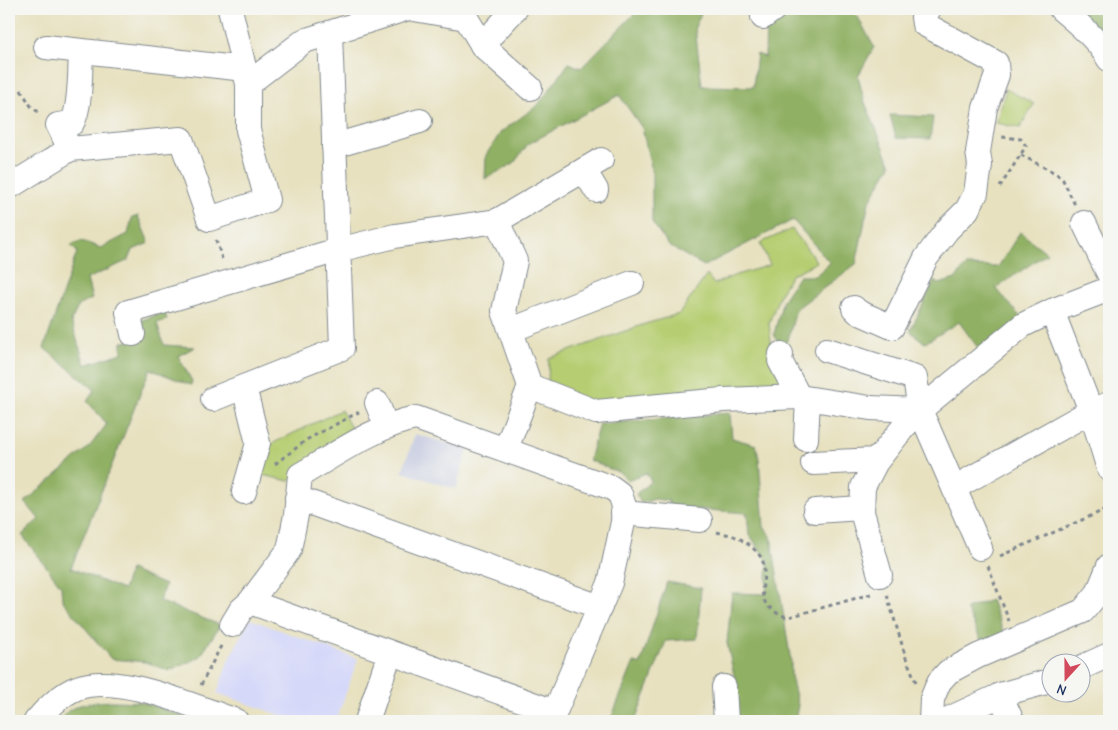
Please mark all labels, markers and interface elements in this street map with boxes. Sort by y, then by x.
north arrow [1040,652,1090,702]
text: N [1054,680,1069,699]

